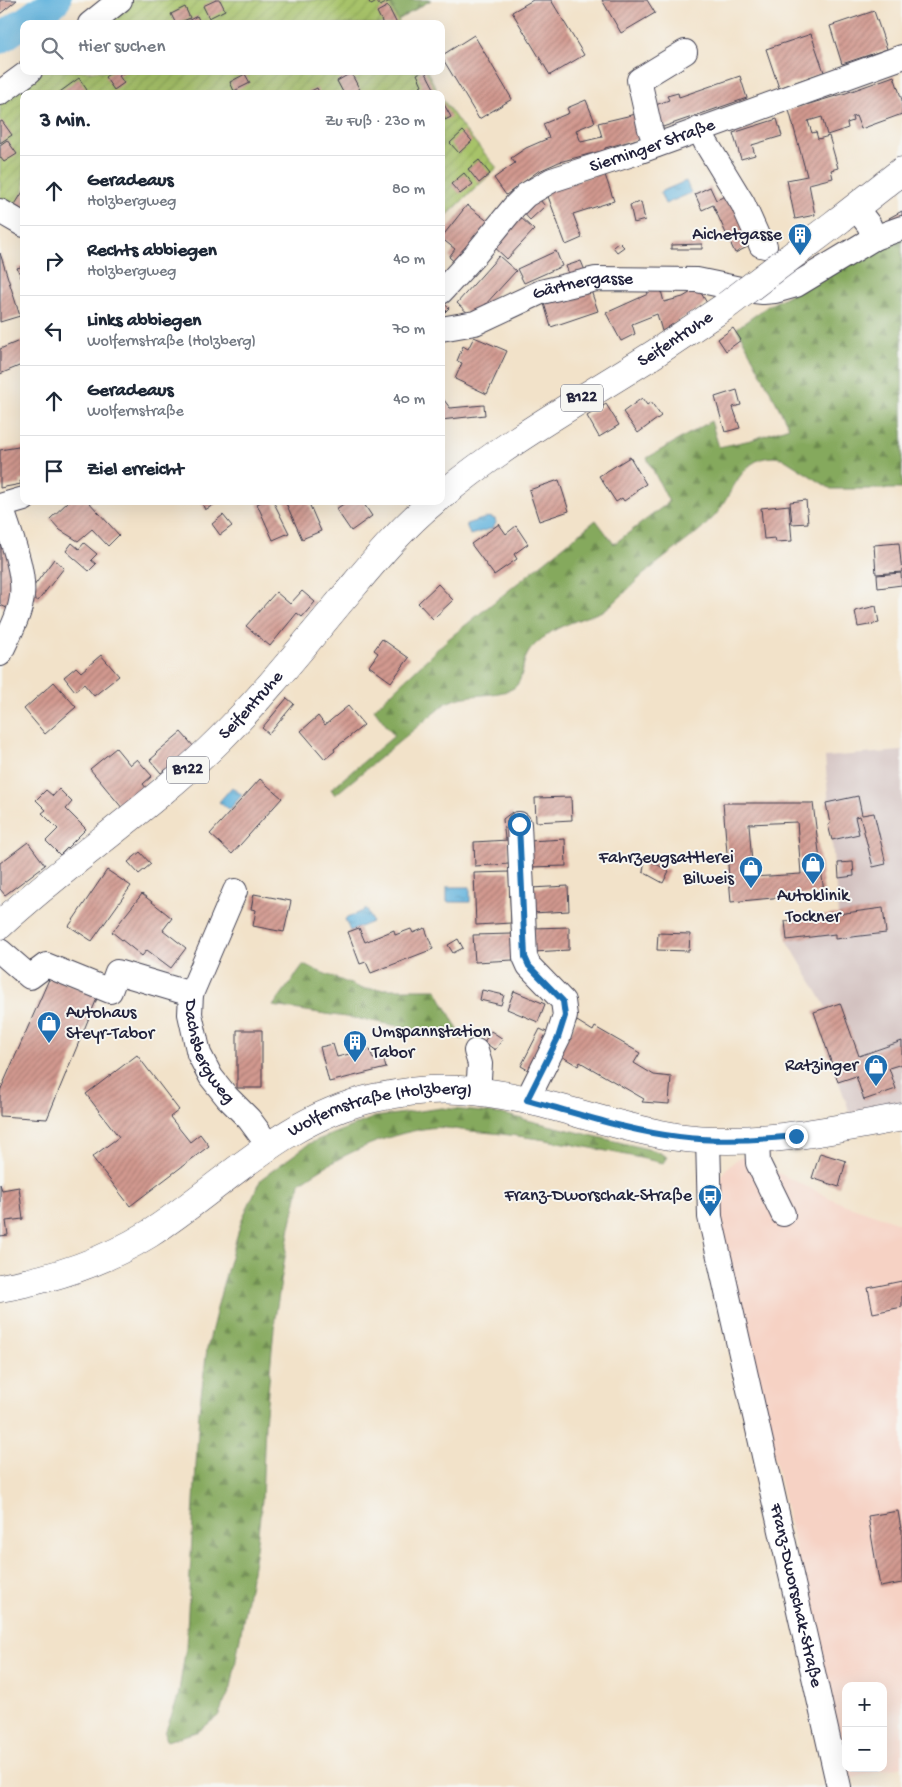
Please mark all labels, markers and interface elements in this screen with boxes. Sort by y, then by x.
search box [20,20,445,75]
icon: search [38,34,66,62]
text: Hier suchen [78,36,165,59]
text: 3 Min. [40,110,92,135]
text: Zu Fuß · 230 m [325,113,425,132]
street label: Sierninger Straße [587,114,719,178]
text: Geradeaus [87,170,173,193]
icon: ahead [40,177,68,205]
text: 80 m [392,181,425,200]
text: Holzbergweg [87,193,176,212]
building icon: Aichetgasse [787,222,813,256]
place label: Aichetgasse [692,225,783,246]
text: Rechts abbiegen [87,240,217,263]
icon: right [40,247,68,275]
text: 40 m [393,251,425,270]
text: Holzbergweg [87,263,176,282]
street label: Gärtnergasse [529,268,634,305]
street label: Seifentruhe [634,306,718,372]
text: Links abbiegen [87,310,201,333]
icon: left [40,317,68,345]
text: 70 m [392,321,425,340]
text: Wolfernstraße (Holzberg) [87,333,256,352]
text: Geradeaus [87,380,173,403]
road number: B122 [561,384,603,412]
icon: ahead [40,387,68,415]
text: 40 m [393,391,425,410]
text: Wolfernstraße [87,403,184,422]
icon: arrive [40,457,68,485]
text: Ziel erreicht [87,459,184,482]
street label: Seifentruhe [214,666,288,744]
road number: B122 [167,756,209,784]
route start [508,813,531,836]
place label: Fahrzeugsattlerei Bilweis [598,848,735,890]
shop icon: Autoklinik Tockner [800,851,826,885]
shop icon: Fahrzeugsattlerei Bilweis [738,855,764,889]
place label: Autoklinik Tockner [777,886,851,928]
street label: Dachsbergweg [179,998,239,1109]
place label: Autohaus Steyr-Tabor [66,1003,156,1045]
shop icon: Autohaus Steyr-Tabor [36,1010,62,1044]
place label: Umspannstation Tabor [371,1022,491,1064]
building icon: Umspannstation Tabor [342,1029,368,1063]
shop icon: Ratzinger [863,1053,889,1087]
place label: Ratzinger [785,1056,860,1077]
street label: Wolfernstraße (Holzberg) [284,1079,473,1142]
route end [785,1125,808,1148]
bus stop icon: Franz-Dworschak-Straße [697,1183,723,1217]
place label: Franz-Dworschak-Straße [504,1186,693,1207]
street label: Franz-Dworschak-Straße [764,1501,827,1690]
map controls [842,1682,887,1772]
button: + [842,1682,887,1727]
button: − [842,1727,887,1772]

